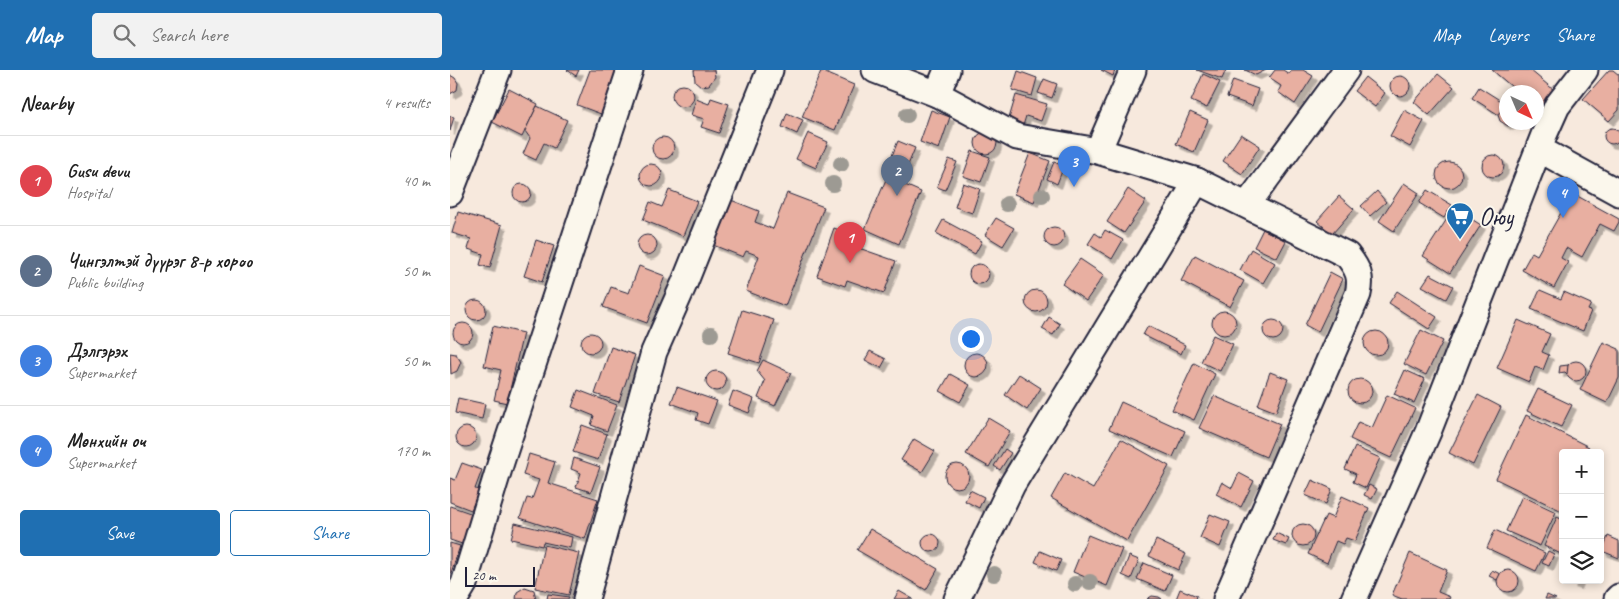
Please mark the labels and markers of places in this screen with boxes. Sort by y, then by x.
pin: 3 [1058,146,1090,187]
pin: 2 [881,155,913,196]
pin: 4 [1547,177,1579,218]
supermarket icon: Оюу [1445,201,1475,240]
place label: Оюу [1479,201,1515,233]
pin: 1 [834,222,866,263]

